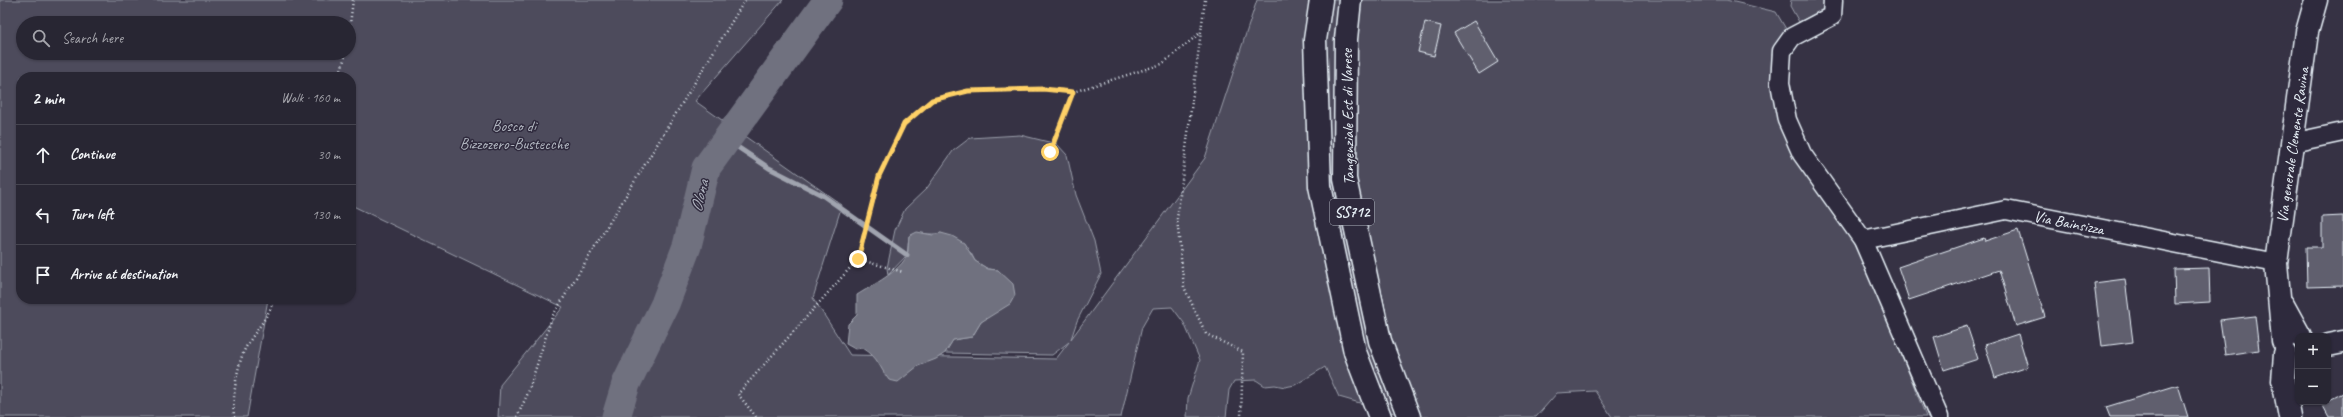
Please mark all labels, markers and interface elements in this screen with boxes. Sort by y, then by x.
search box [16,16,356,60]
icon: search [30,27,52,49]
text: Search here [62,29,123,48]
street label: Tangenziale Est di Varese [1337,47,1359,185]
street label: Via generale Clemente Ravina [2272,65,2314,224]
text: 2 min [32,88,65,109]
text: Walk · 160 m [281,90,340,106]
park label: Bosco di Bizzozero-Bustecche [460,116,570,154]
route start [1041,143,1059,161]
icon: ahead [32,144,54,166]
text: Continue [70,145,115,164]
text: 30 m [318,147,340,163]
water label: Olona [685,176,714,214]
road number: SS712 [1330,199,1374,225]
icon: left [32,204,54,226]
text: Turn left [70,205,113,224]
street label: Via Bainsizza [2032,206,2107,240]
text: 130 m [312,207,340,223]
route end [849,250,867,268]
icon: arrive [32,264,54,286]
text: Arrive at destination [70,265,177,284]
map controls [2295,333,2331,405]
button: + [2295,333,2331,369]
button: − [2295,369,2331,405]

